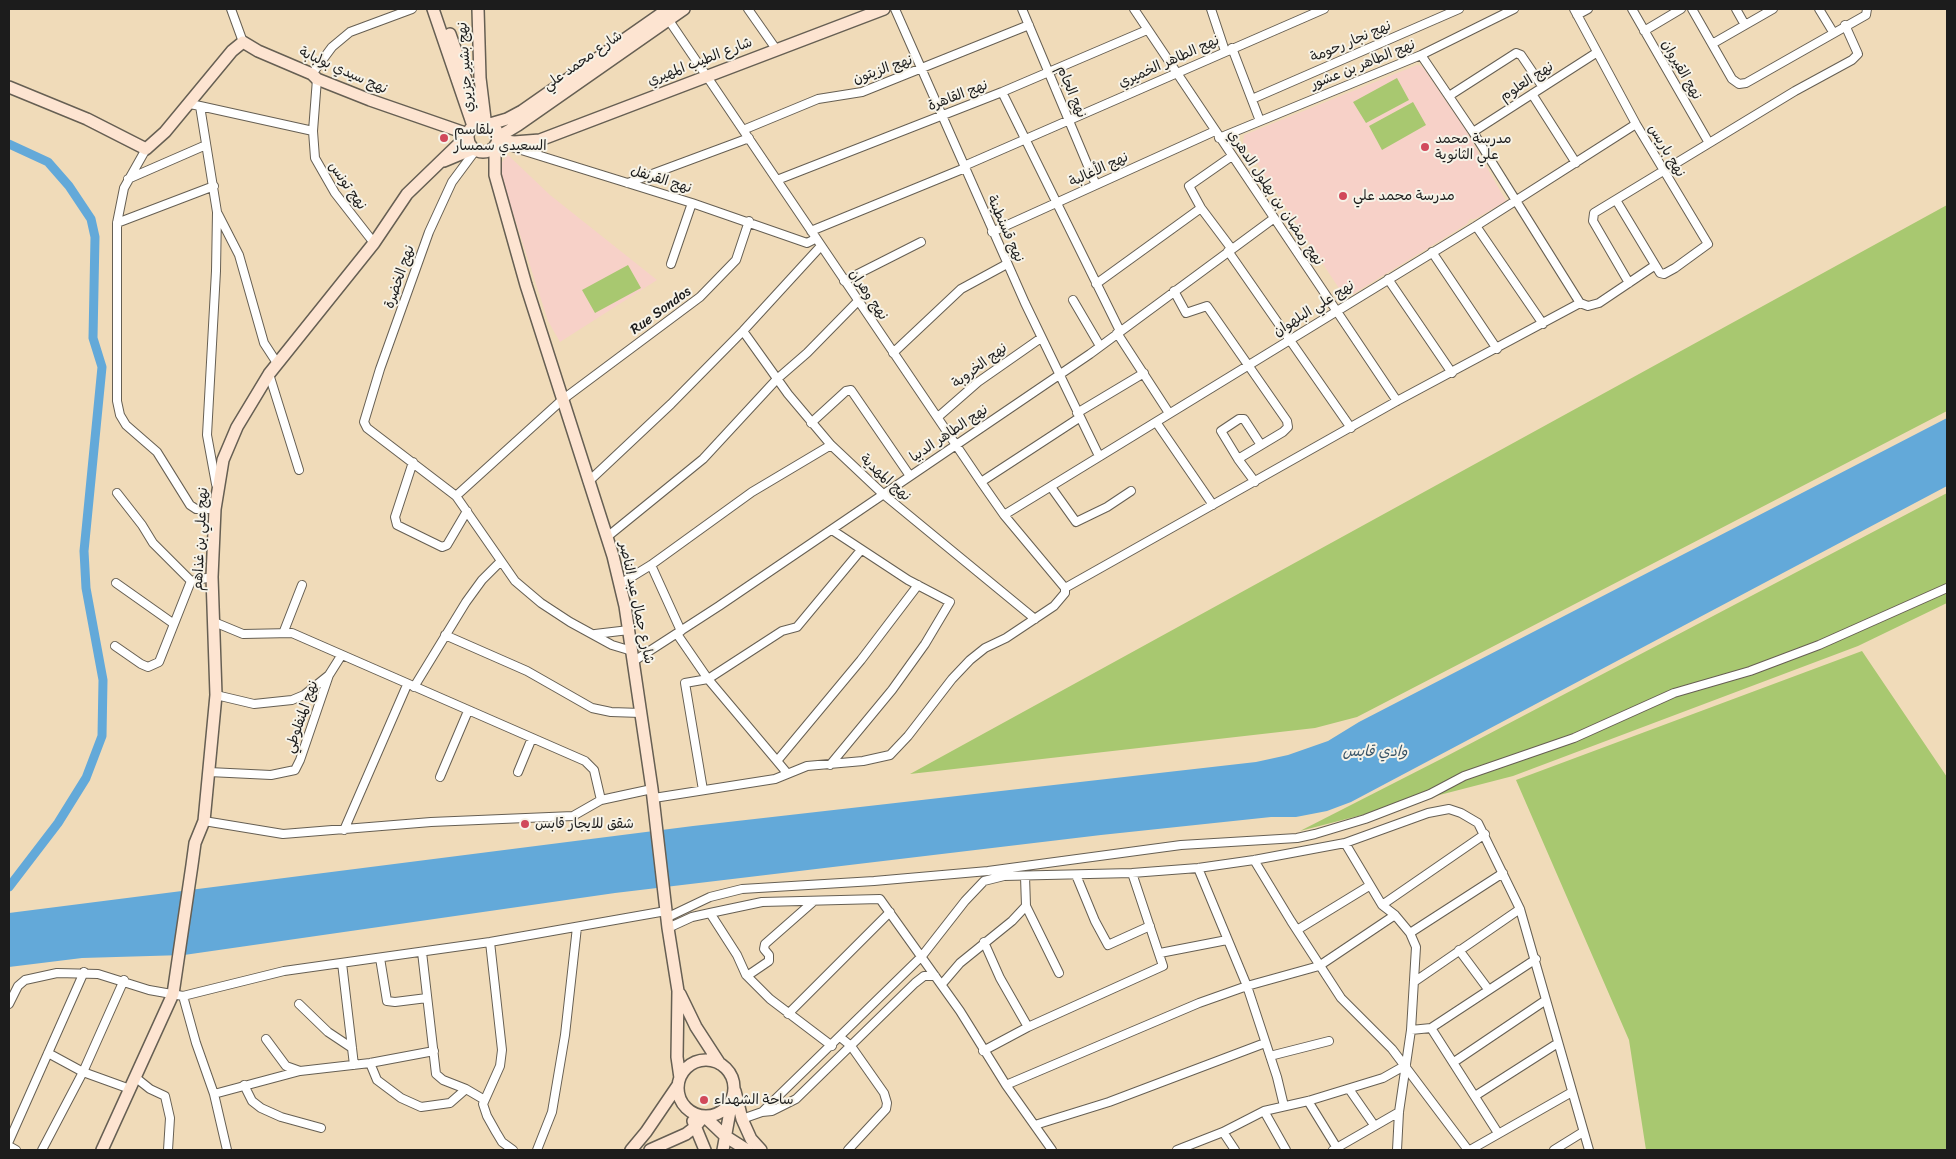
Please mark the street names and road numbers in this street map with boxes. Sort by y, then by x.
street label: نهج نجار رحومة [1308,17,1394,67]
street label: نهج بشير جزيري [454,21,478,113]
street label: شارع محمد علي [540,27,626,95]
street label: نهج الطاهر الخميري [1116,32,1222,92]
street label: شارع الطيب المهيري [645,34,755,90]
street label: نهج الطاهر بن عشور [1308,36,1418,94]
street label: نهج القيروان [1657,37,1705,103]
street label: نهج سيدي بولبابة [296,44,390,98]
street label: نهج الزيتون [851,52,915,88]
street label: نهج العلوم [1497,59,1557,105]
street label: نهج الجام [1053,63,1089,121]
street label: نهج القاهرة [926,77,990,115]
street label: نهج باريس [1644,122,1688,180]
street label: نهج رمضان بن بهلول الدهري [1223,127,1327,269]
street label: نهج الأغالبة [1067,149,1131,191]
street label: نهج تونس [324,159,370,213]
street label: نهج القرنفل [628,163,694,197]
street label: نهج قسنطينة [983,193,1027,265]
street label: نهج الخضرة [381,243,419,311]
street label: نهج وهران [845,266,891,324]
street label: نهج علي البلهوان [1270,277,1358,341]
street label: Rue Sondos [628,283,694,339]
street label: نهج الخروبة [949,340,1011,392]
street label: نهج الطاهر الدبيا [907,402,991,466]
street label: نهج المهدية [856,451,914,505]
street label: نهج علي بن غذاهم [190,487,212,591]
street label: شارع جمال عبد الناصر [615,540,657,666]
street label: نهج المنفلوطي [282,679,322,755]

